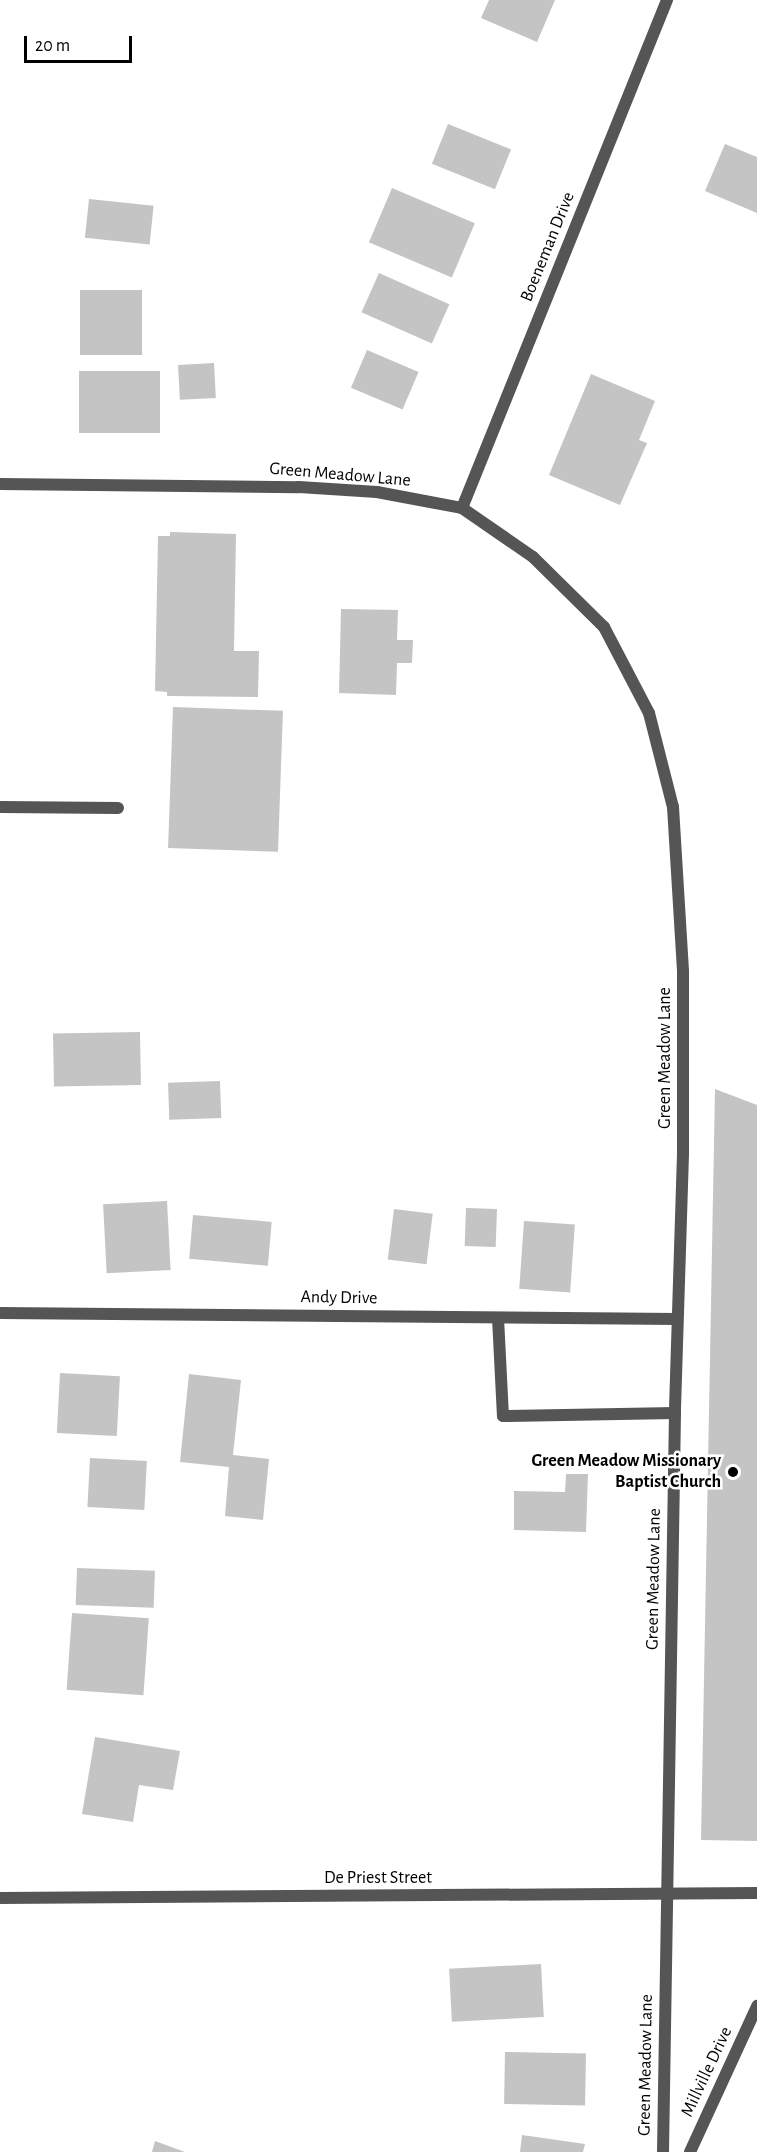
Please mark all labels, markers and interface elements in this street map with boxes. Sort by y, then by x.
scale bar [27,24,135,62]
text: 20 m [35,37,70,55]
street label: Boeneman Drive [516,189,580,305]
street label: Green Meadow Lane [268,458,412,492]
street label: Green Meadow Lane [654,987,676,1129]
street label: Andy Drive [300,1287,378,1309]
place label: Green Meadow Missionary Baptist Church [532,1451,721,1494]
marker: Green Meadow Missionary Baptist Church [726,1465,740,1479]
street label: Green Meadow Lane [642,1508,666,1650]
street label: De Priest Street [324,1867,432,1889]
street label: Green Meadow Lane [634,1994,658,2136]
street label: Millville Drive [677,2023,737,2121]

